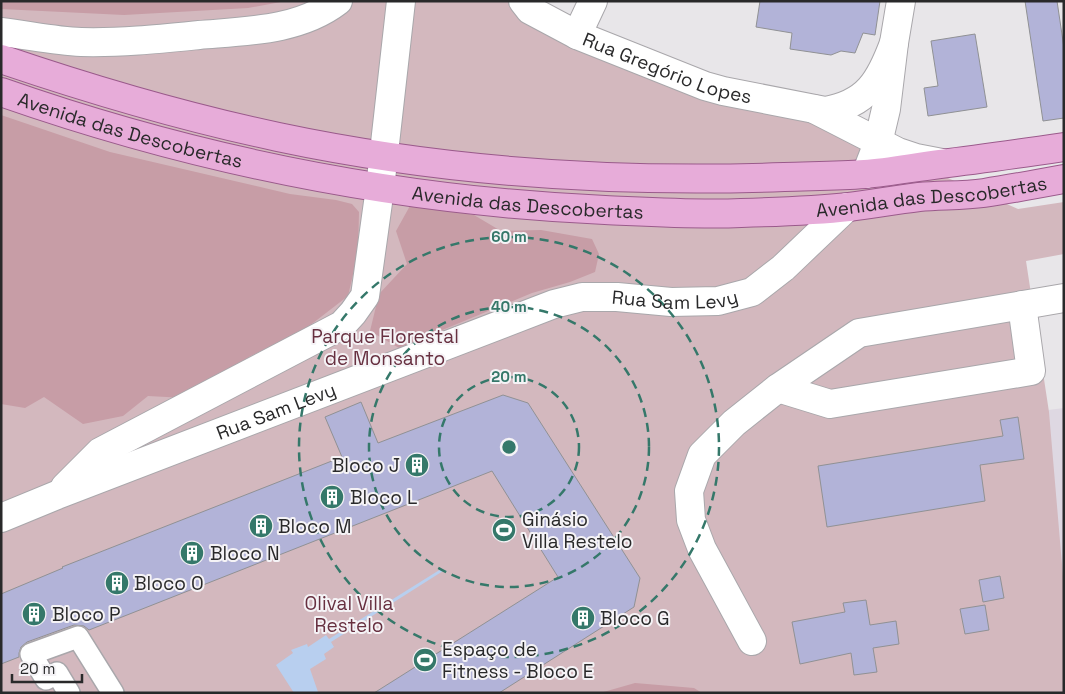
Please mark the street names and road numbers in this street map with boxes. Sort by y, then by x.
street label: Rua Gregório Lopes [579,27,754,109]
street label: Avenida das Descobertas [15,87,245,174]
street label: Avenida das Descobertas [815,170,1049,223]
street label: Avenida das Descobertas [410,180,644,225]
street label: Rua Sam Levy [611,284,741,315]
street label: Rua Sam Levy [213,377,339,446]

